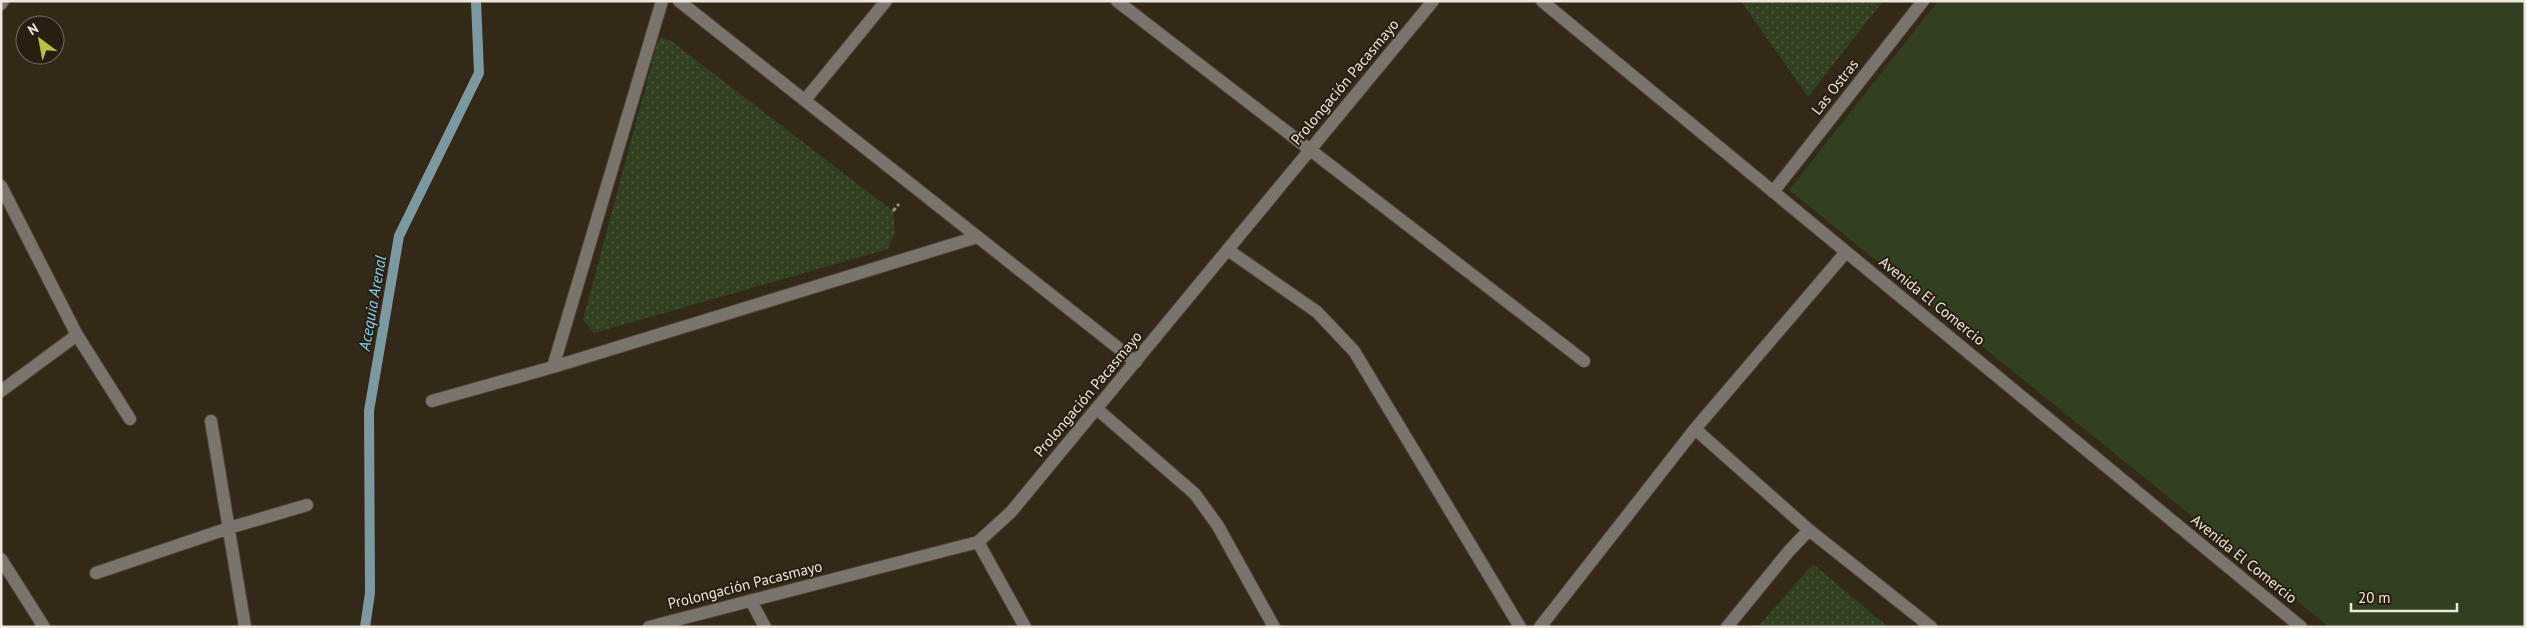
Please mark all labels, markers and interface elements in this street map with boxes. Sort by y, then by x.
north arrow [15,15,65,65]
street label: Prolongación Pacasmayo [1286,15,1403,148]
text: N [24,19,42,39]
street label: Las Ostras [1807,55,1862,118]
street label: Avenida El Comercio [1875,252,1989,349]
water label: Acequia Arenal [354,253,390,353]
street label: Prolongación Pacasmayo [1029,327,1146,460]
street label: Avenida El Comercio [2187,510,2301,607]
street label: Prolongación Pacasmayo [666,556,824,613]
scale bar [2351,580,2457,612]
text: 20 m [2358,588,2391,607]

